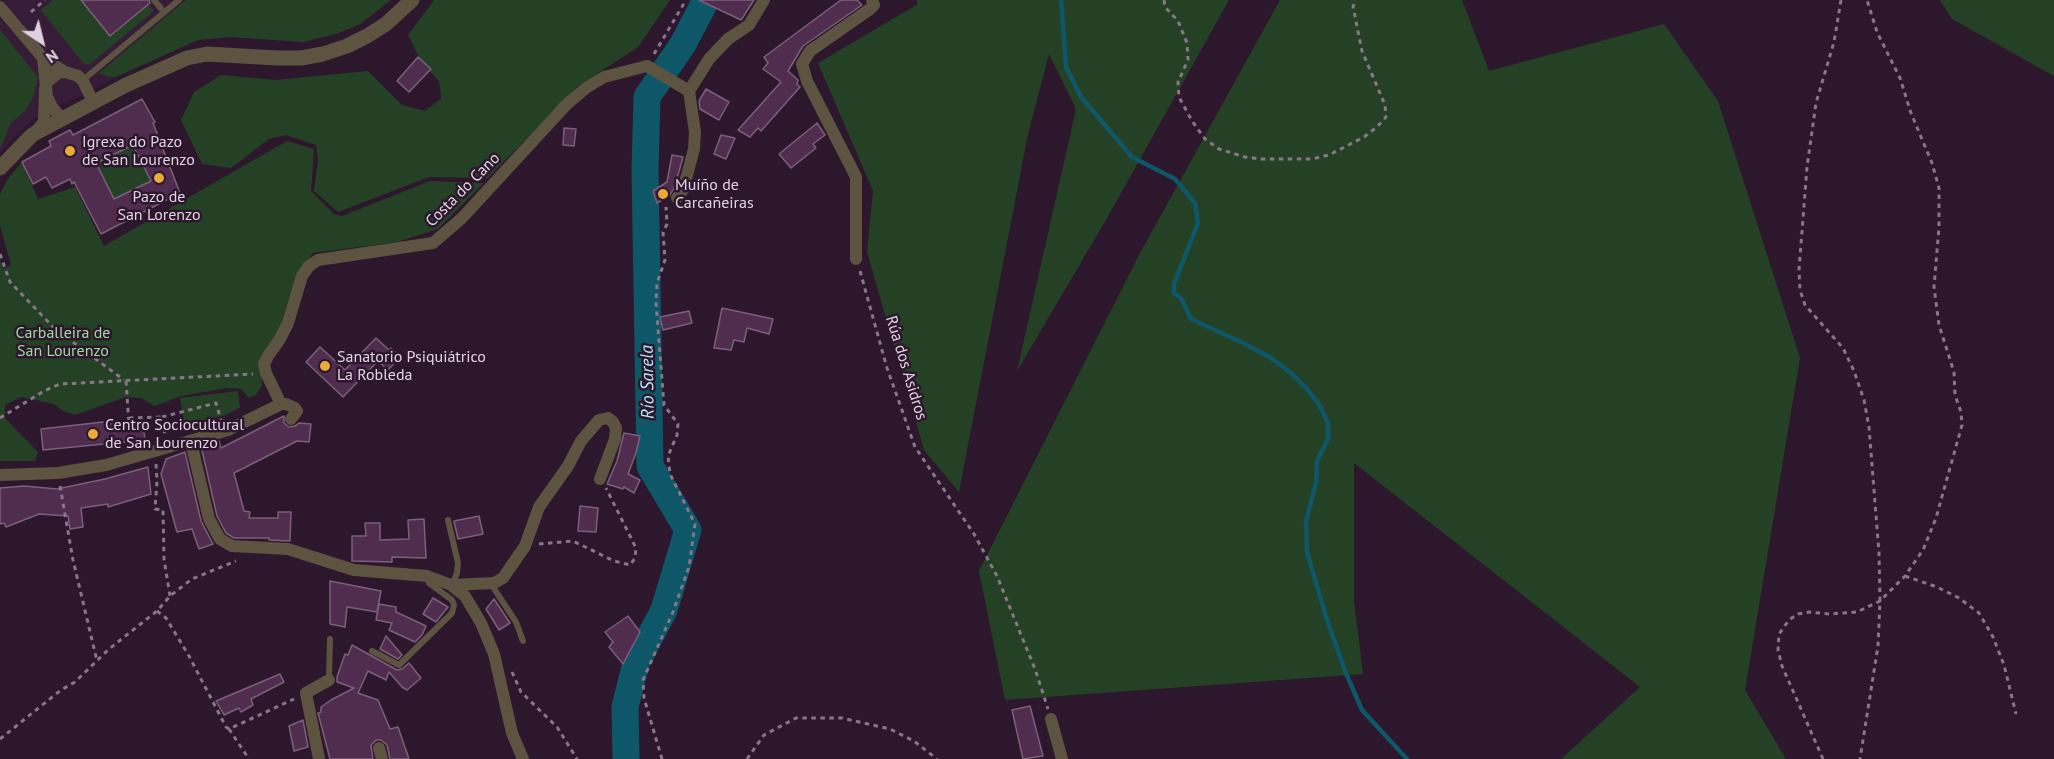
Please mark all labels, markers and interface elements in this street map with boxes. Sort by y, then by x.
north arrow [12,12,72,72]
text: N [42,46,62,68]
place label: Igrexa do Pazo de San Lourenzo [82,132,195,170]
marker: Igrexa do Pazo de San Lourenzo [63,144,77,158]
street label: Costa do Cano [422,149,504,231]
marker: Pazo de San Lorenzo [152,171,166,185]
place label: Muíño de Carcañeiras [675,175,754,213]
place label: Pazo de San Lorenzo [117,187,201,225]
marker: Muíño de Carcañeiras [656,187,670,201]
street label: Rúa dos Asidros [881,313,931,423]
park label: Carballeira de San Lourenzo [16,323,110,361]
water label: Río Sarela [637,345,659,419]
place label: Sanatorio Psiquiátrico La Robleda [337,347,486,385]
marker: Sanatorio Psiquiátrico La Robleda [318,359,332,373]
place label: Centro Sociocultural de San Lourenzo [105,415,244,453]
marker: Centro Sociocultural de San Lourenzo [86,427,100,441]

